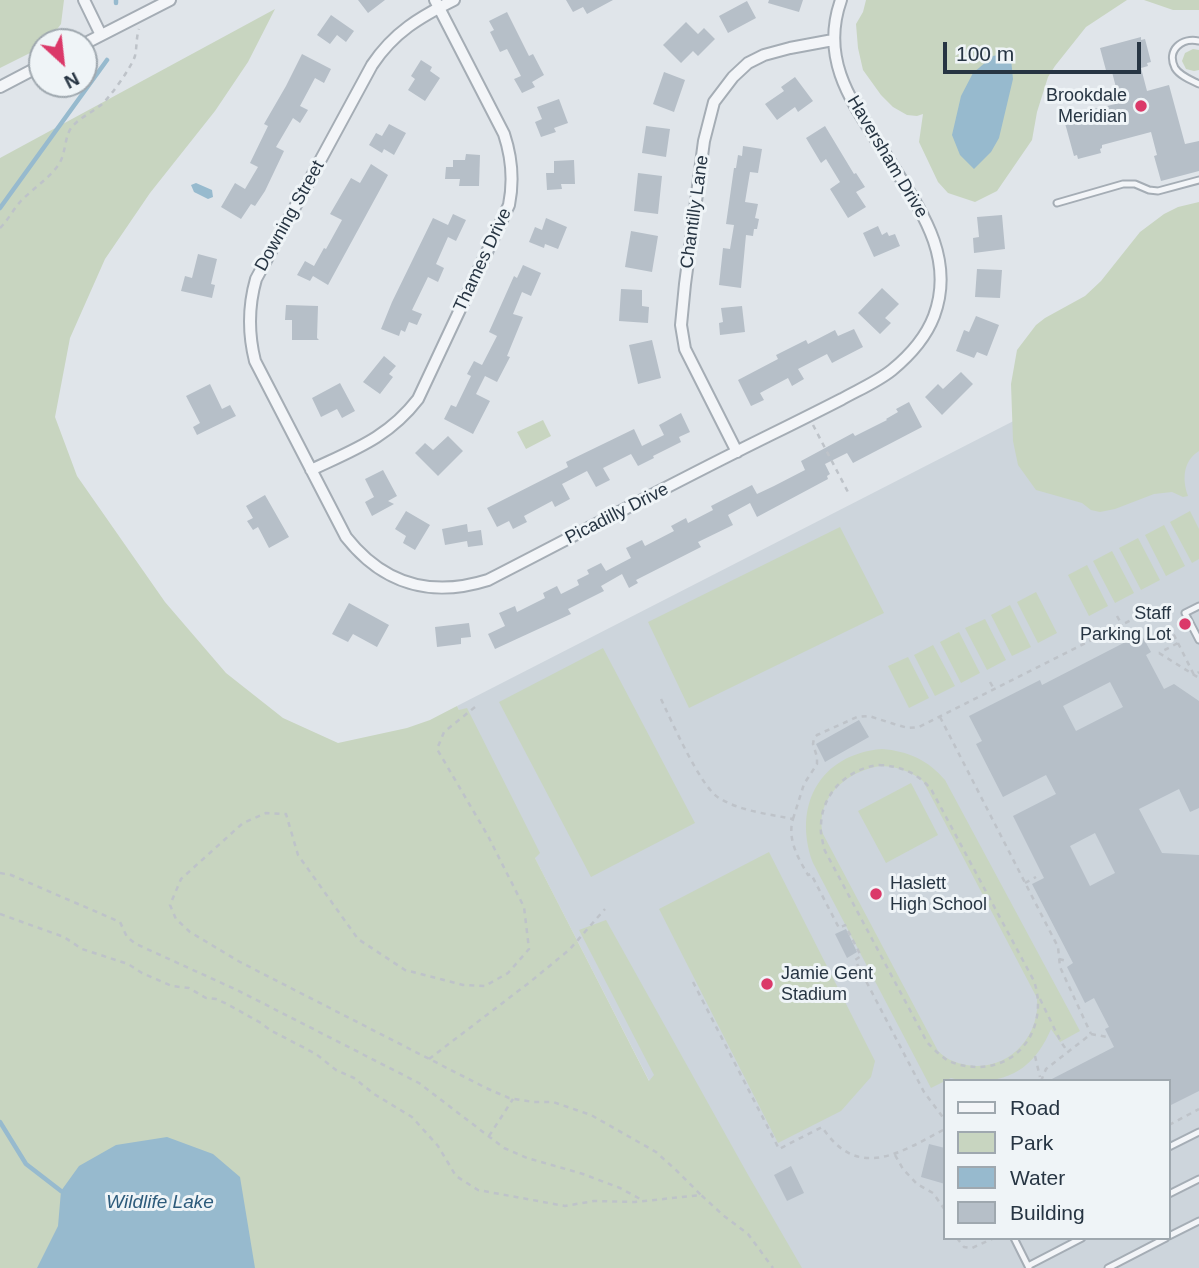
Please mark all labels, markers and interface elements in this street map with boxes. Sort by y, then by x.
north arrow [28,28,98,98]
scale bar [947,28,1145,72]
text: 100 m [956,42,1014,65]
text: N [61,68,83,93]
place label: Brookdale Meridian [1046,85,1127,128]
street label: Haversham Drive [842,92,932,222]
marker: Brookdale Meridian [1133,98,1149,114]
street label: Chantilly Lane [676,154,714,270]
street label: Downing Street [251,157,329,275]
street label: Thames Drive [450,205,516,315]
street label: Picadilly Drive [562,479,672,549]
place label: Staff Parking Lot [1080,603,1171,646]
marker: Staff Parking Lot [1177,616,1193,632]
place label: Haslett High School [890,873,987,916]
marker: Haslett High School [868,886,884,902]
place label: Jamie Gent Stadium [781,963,873,1006]
marker: Jamie Gent Stadium [759,976,775,992]
legend [944,1079,1171,1240]
text: Road [1010,1096,1060,1119]
text: Park [1010,1131,1053,1154]
text: Water [1010,1166,1065,1189]
water label: Wildlife Lake [106,1192,214,1214]
text: Building [1010,1201,1085,1224]

